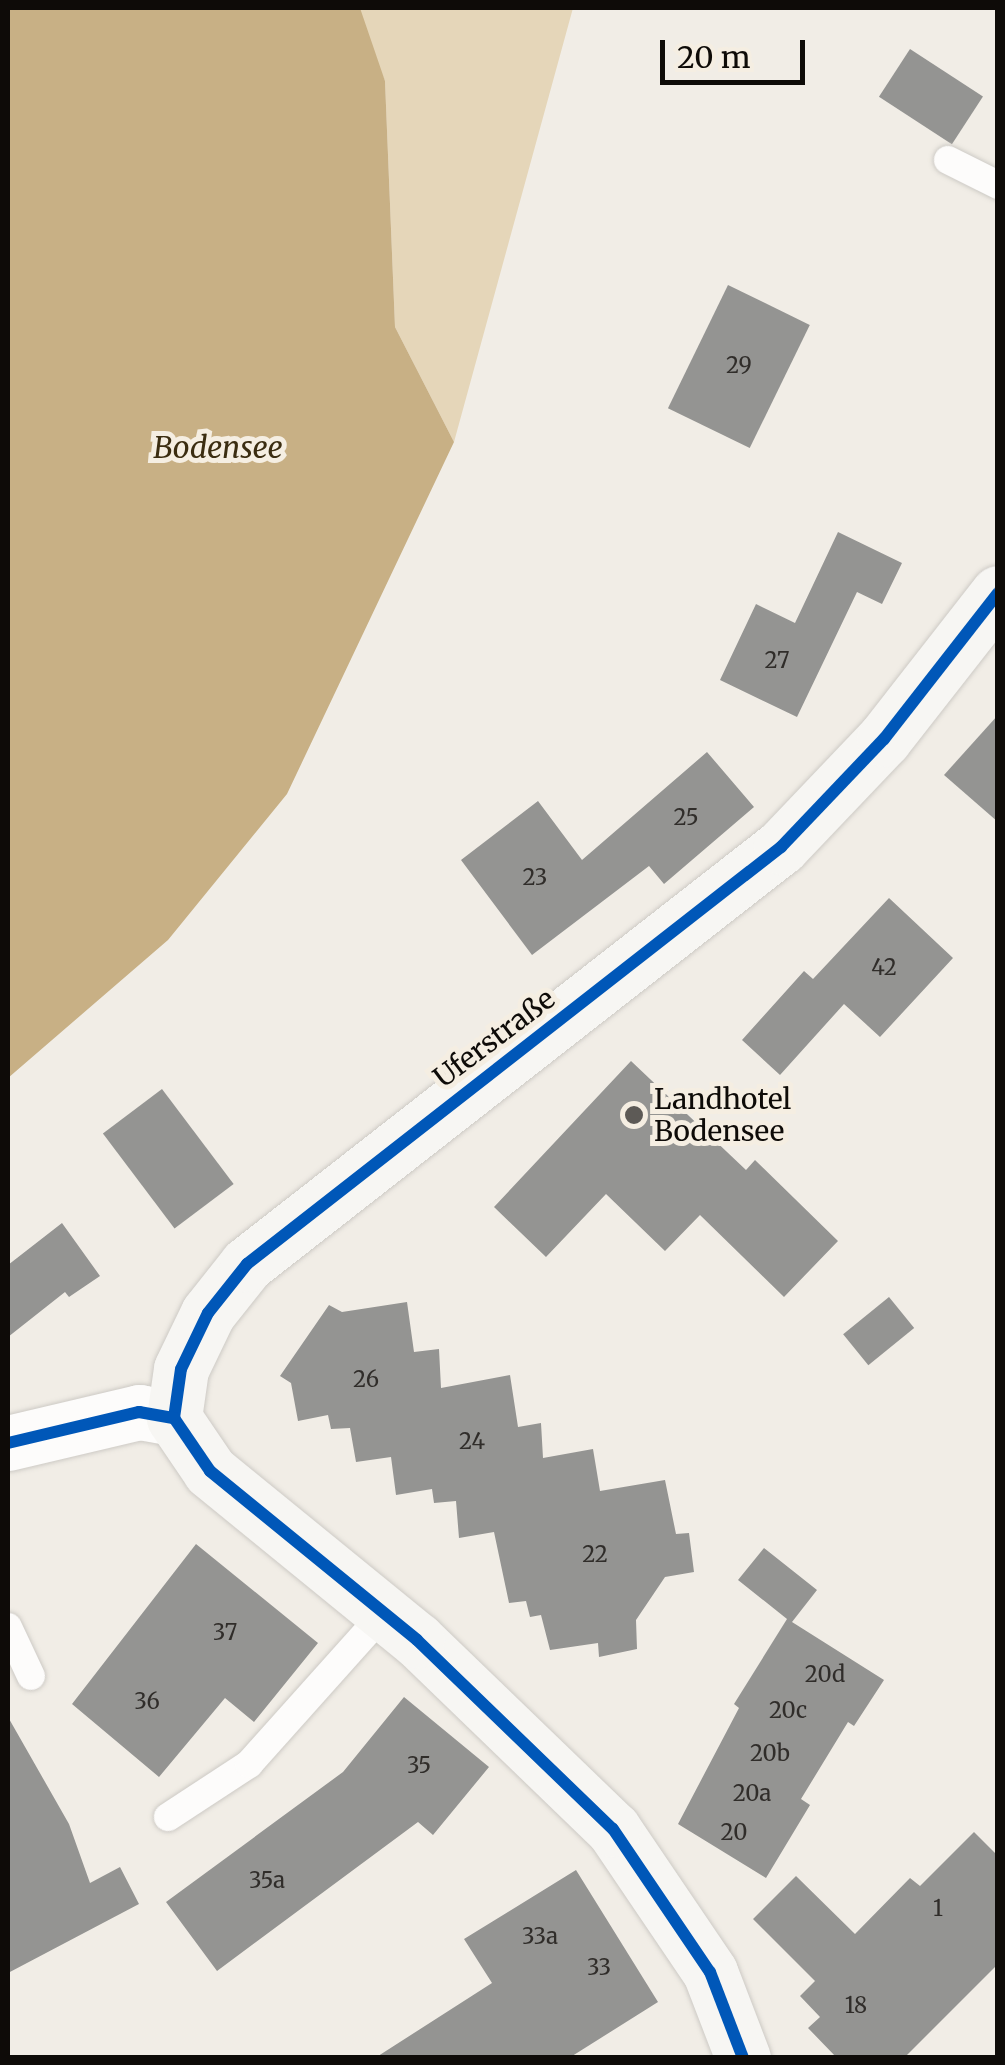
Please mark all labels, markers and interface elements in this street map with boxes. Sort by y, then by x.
scale bar [665,20,810,82]
text: 20 m [677,38,750,76]
house number: 29 [726,353,752,379]
water label: Bodensee [153,429,283,465]
house number: 27 [765,648,789,674]
house number: 25 [673,805,699,831]
house number: 23 [523,865,547,891]
house number: 42 [871,955,897,981]
street label: Uferstraße [427,982,561,1094]
place label: Landhotel Bodensee [654,1082,791,1148]
marker: Landhotel Bodensee [623,1104,645,1126]
house number: 26 [353,1367,379,1393]
house number: 24 [459,1429,485,1455]
house number: 22 [582,1542,608,1568]
house number: 37 [213,1620,237,1646]
house number: 20d [805,1662,845,1688]
house number: 36 [134,1689,160,1715]
house number: 20c [769,1698,807,1724]
house number: 20b [750,1741,790,1767]
house number: 35 [407,1753,431,1779]
house number: 20a [733,1781,771,1807]
house number: 20 [721,1820,747,1846]
house number: 35a [249,1868,285,1894]
house number: 1 [933,1896,943,1922]
house number: 33a [522,1924,558,1950]
house number: 33 [587,1955,611,1981]
house number: 18 [845,1993,867,2019]

